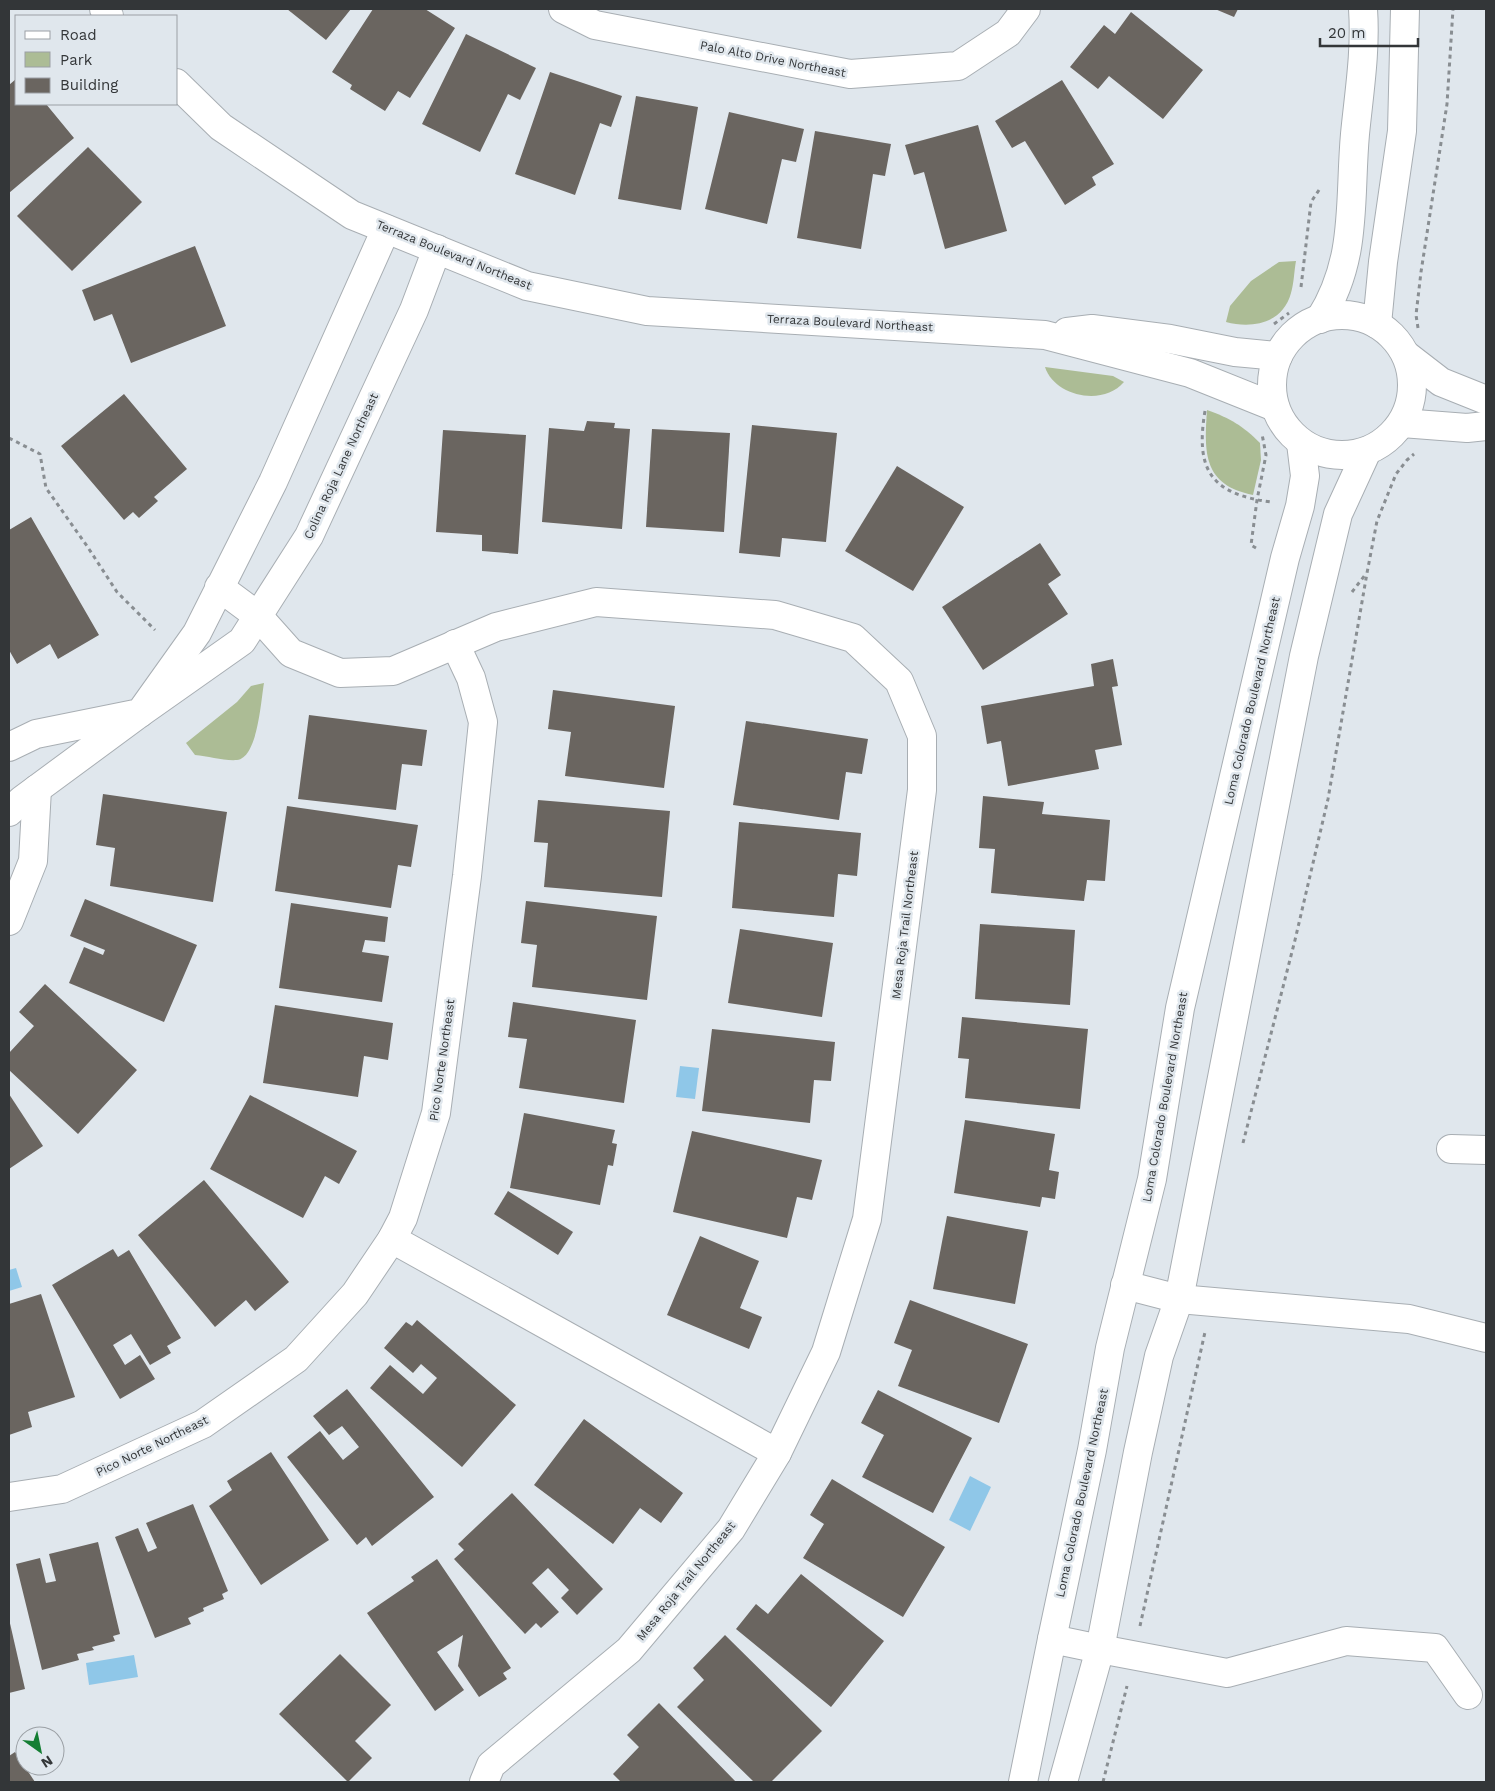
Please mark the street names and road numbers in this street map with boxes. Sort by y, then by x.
street label: Palo Alto Drive Northeast [699,38,847,80]
street label: Terraza Boulevard Northeast [374,217,534,293]
street label: Terraza Boulevard Northeast [767,312,933,334]
street label: Colina Roja Lane Northeast [301,391,381,541]
street label: Loma Colorado Boulevard Northeast [1221,596,1283,806]
street label: Mesa Roja Trail Northeast [889,850,921,1000]
street label: Loma Colorado Boulevard Northeast [1140,991,1190,1203]
street label: Pico Norte Northeast [427,998,457,1122]
street label: Loma Colorado Boulevard Northeast [1053,1387,1111,1599]
street label: Pico Norte Northeast [94,1413,210,1479]
street label: Mesa Roja Trail Northeast [634,1519,738,1643]

